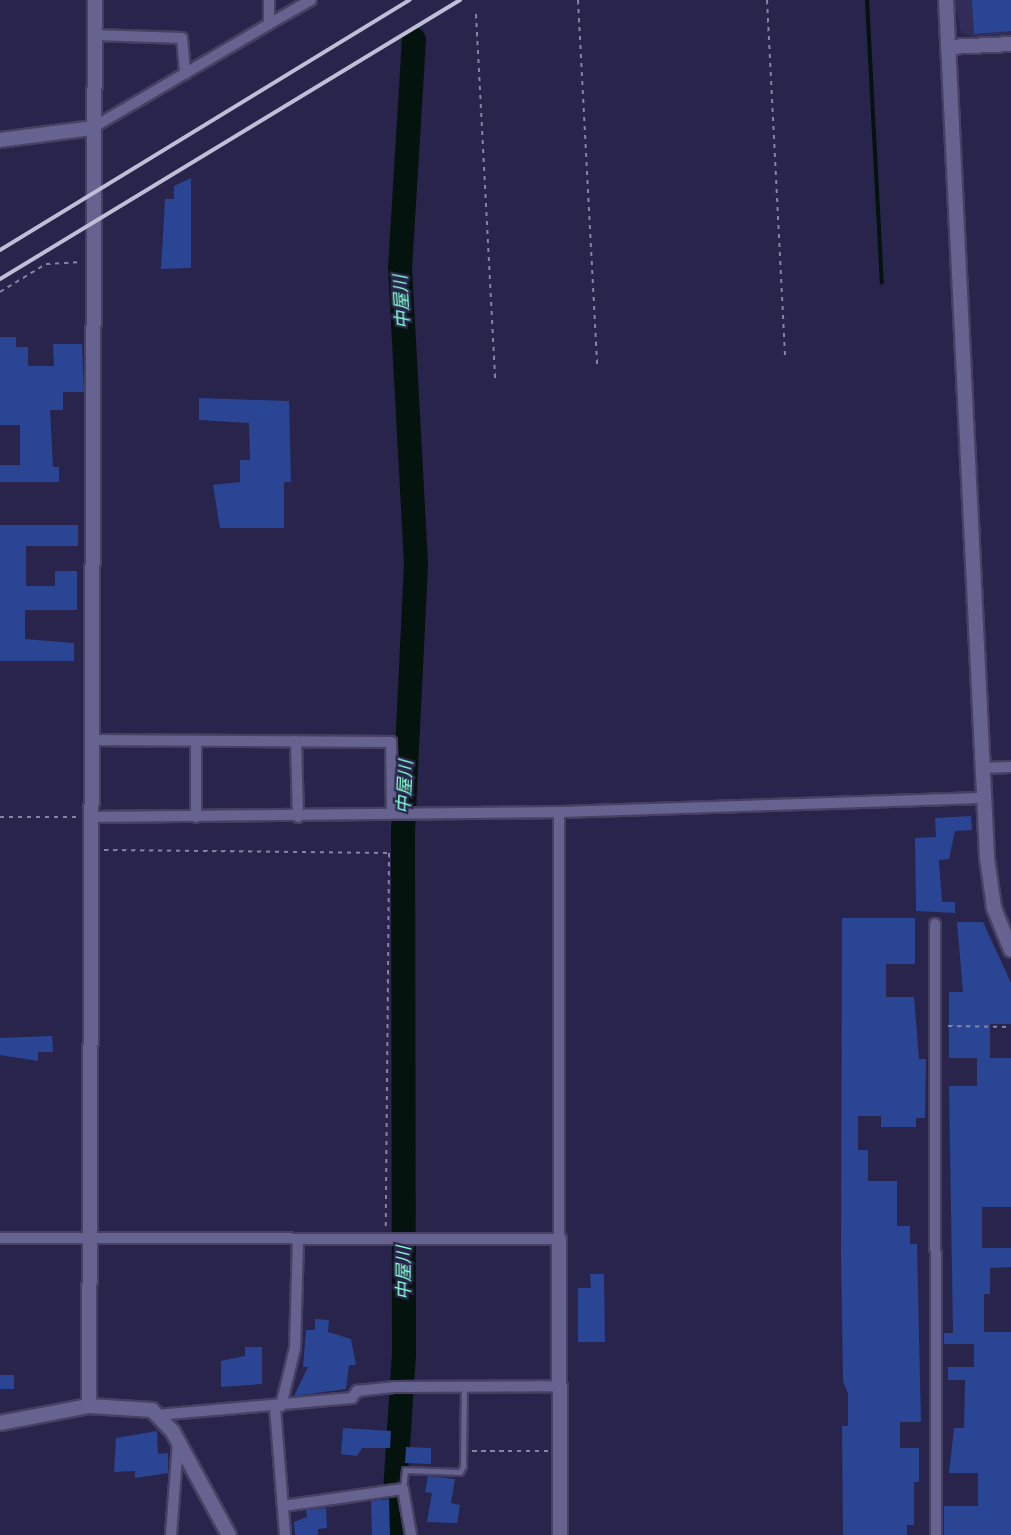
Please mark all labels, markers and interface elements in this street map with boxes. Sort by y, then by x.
water label: 中屋川 [390,274,414,330]
water label: 中屋川 [393,759,417,815]
water label: 中屋川 [393,1246,415,1300]

